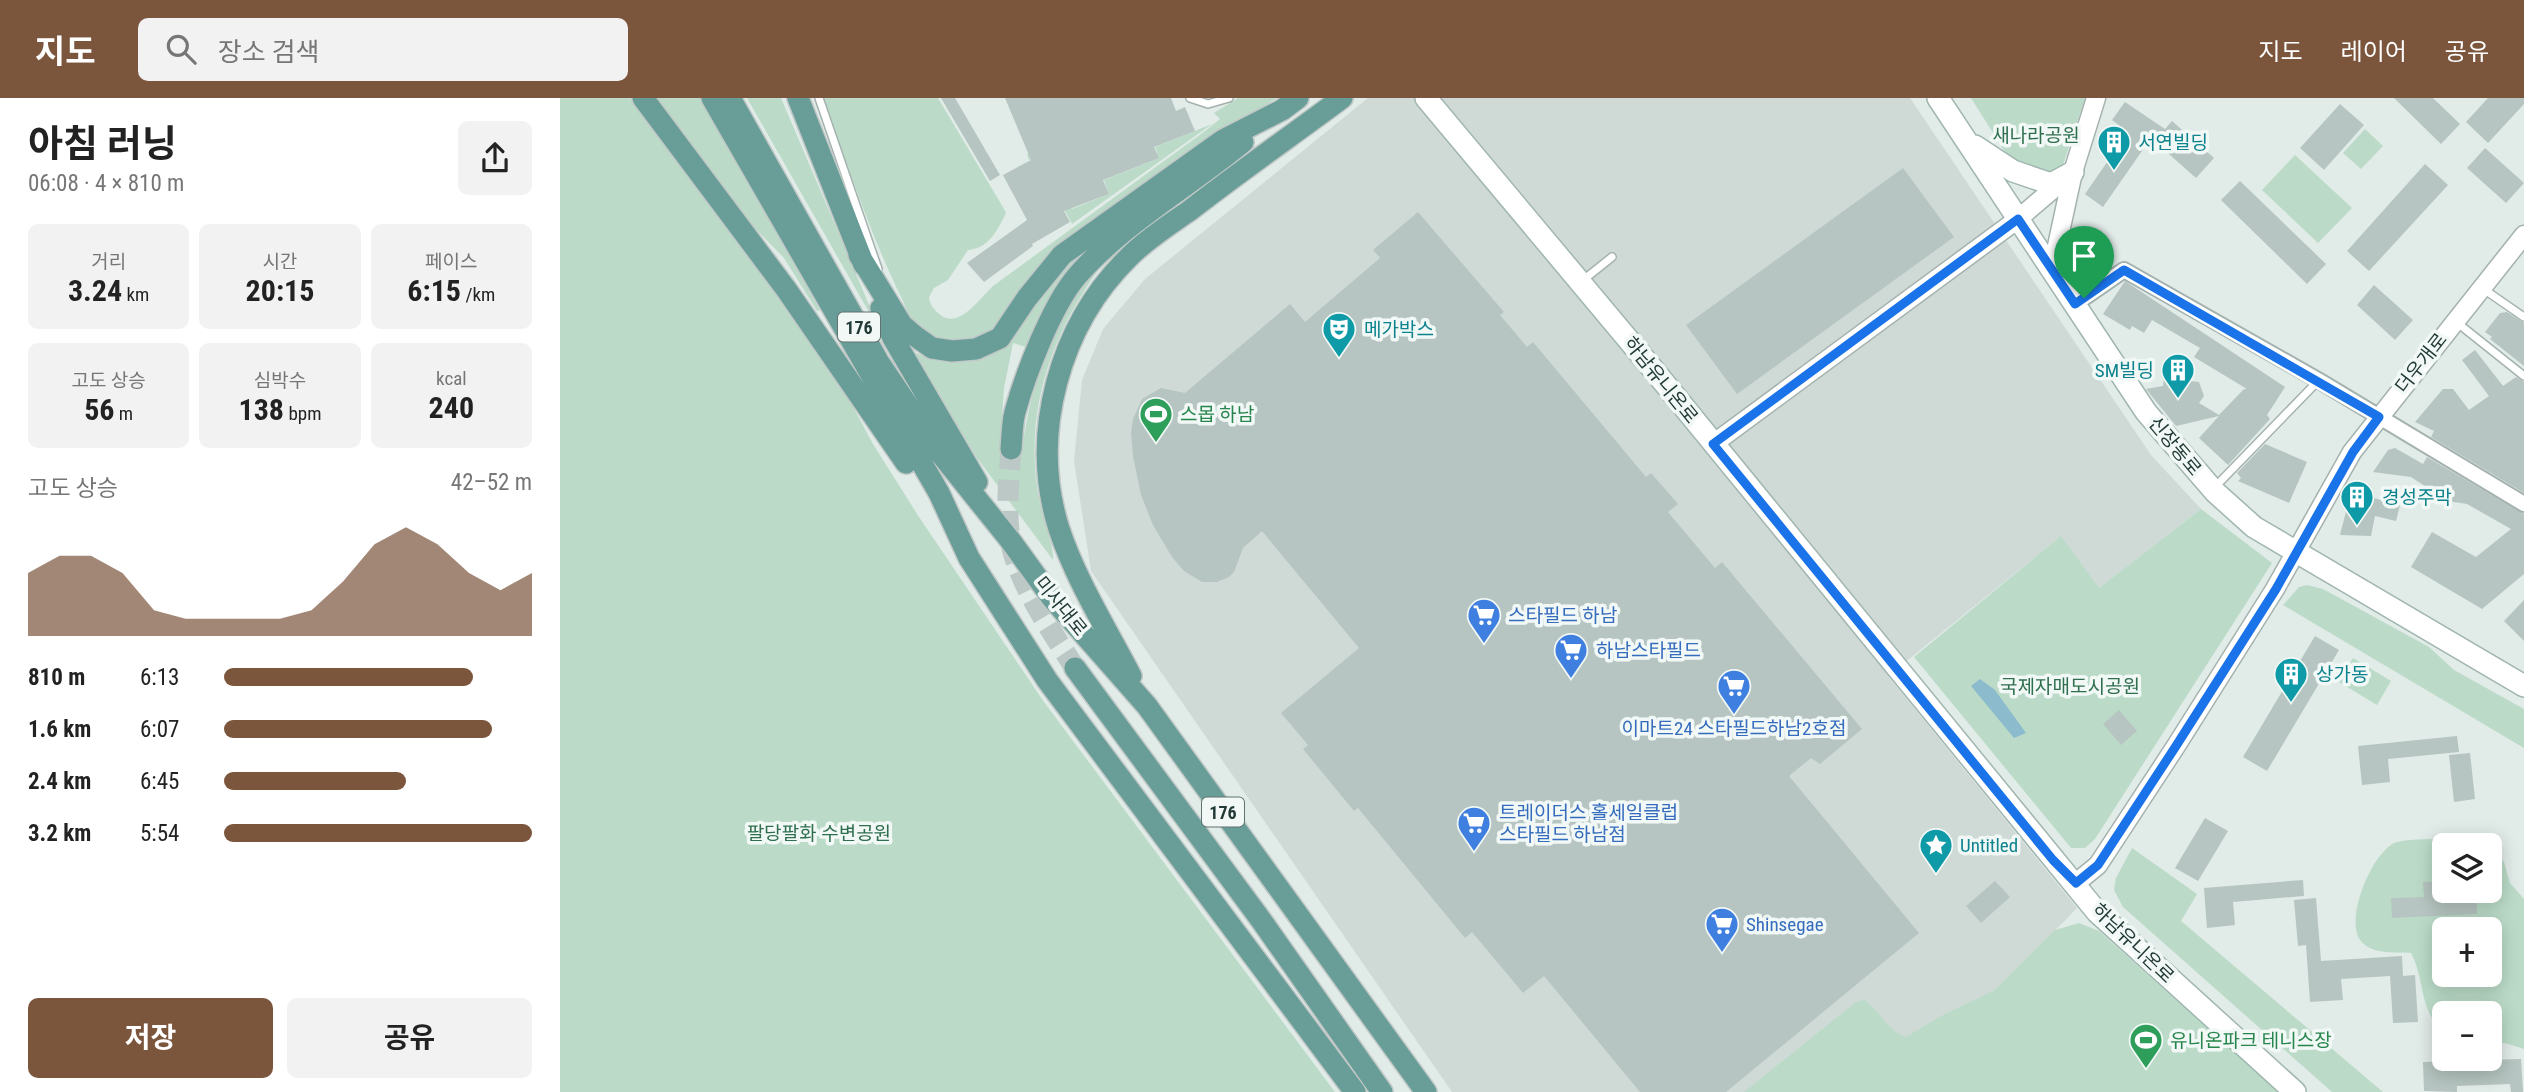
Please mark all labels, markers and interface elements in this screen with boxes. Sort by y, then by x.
search box [138,18,628,81]
icon: search [162,30,200,68]
text: 지도 [35,32,96,71]
text: 장소 검색 [218,37,319,67]
text: 지도 [2258,38,2303,66]
text: 레이어 [2341,38,2407,66]
text: 공유 [2445,38,2489,66]
button: share [458,121,532,195]
text: 아침 러닝 [28,122,177,166]
building icon: 서연빌딩 [2095,123,2133,172]
park label: 새나라공원 [1992,124,2080,147]
place label: 서연빌딩 [2138,131,2208,154]
text: 06:08 · 4 × 810 m [28,170,184,197]
pin [2054,226,2114,298]
icon: arrive [2065,237,2103,275]
text: 거리 [91,250,126,273]
text: 시간 [263,250,297,273]
text: 페이스 [425,250,478,273]
text: 3.24 [68,273,122,308]
text: 20:15 [246,273,314,308]
text: 6:15 [407,273,461,308]
text: km [122,283,149,306]
text: /km [461,283,495,306]
theatre icon: 메가박스 [1320,310,1358,359]
road number: 176 [838,312,880,342]
place label: 메가박스 [1364,318,1434,341]
street label: 더우개로 [2390,328,2452,398]
street label: 하남유니온로 [1619,332,1703,428]
building icon: SM빌딩 [2159,351,2197,400]
place label: SM빌딩 [2095,359,2154,382]
text: kcal [436,367,467,390]
text: 고도 상승 [72,369,146,392]
text: 심박수 [254,369,306,392]
text: 240 [429,390,474,425]
text: 56 [84,392,114,427]
text: 138 [239,392,284,427]
sports icon: 스몹 하남 [1137,395,1175,444]
text: m [114,402,133,425]
text: bpm [284,402,321,425]
place label: 스몹 하남 [1180,403,1255,426]
street label: 신장동로 [2144,412,2206,480]
text: 42–52 m [451,469,532,496]
text: 고도 상승 [28,475,118,502]
building icon: 경성주막 [2338,478,2376,527]
place label: 경성주막 [2382,486,2452,509]
street label: 미사대로 [1030,572,1092,640]
supermarket icon: 스타필드 하남 [1465,596,1503,645]
place label: 스타필드 하남 [1508,604,1618,627]
supermarket icon: 하남스타필드 [1552,631,1590,680]
place label: 하남스타필드 [1596,639,1701,662]
building icon: 상가동 [2272,655,2310,704]
place label: 상가동 [2316,663,2368,686]
text: 810 m [28,664,85,691]
text: 6:13 [140,664,179,691]
supermarket icon: 이마트24 스타필드하남2호점 [1715,667,1753,716]
park label: 국제자매도시공원 [2000,675,2140,698]
text: 1.6 km [28,716,91,743]
text: 6:07 [140,716,179,743]
place label: 이마트24 스타필드하남2호점 [1622,717,1846,740]
text: 2.4 km [28,768,91,795]
text: 6:45 [140,768,179,795]
road number: 176 [1202,798,1244,826]
place label: 트레이더스 홀세일클럽 스타필드 하남점 [1499,801,1678,846]
supermarket icon: 트레이더스 홀세일클럽 스타필드 하남점 [1455,804,1493,853]
text: 3.2 km [28,820,91,847]
text: 5:54 [140,820,179,847]
park label: 팔당팔화 수변공원 [747,822,891,845]
place icon: Untitled [1917,826,1955,875]
map controls [2432,833,2502,1071]
button: layers [2432,833,2502,903]
place label: Untitled [1960,834,2018,857]
street label: 하남유니온로 [2087,898,2179,988]
supermarket icon: Shinsegae [1703,905,1741,954]
place label: Shinsegae [1746,913,1824,936]
button: + [2432,917,2502,987]
button: 저장 [28,998,273,1078]
button: 공유 [287,998,532,1078]
button: − [2432,1001,2502,1071]
sports icon: 유니온파크 테니스장 [2127,1021,2165,1070]
place label: 유니온파크 테니스장 [2170,1029,2332,1052]

